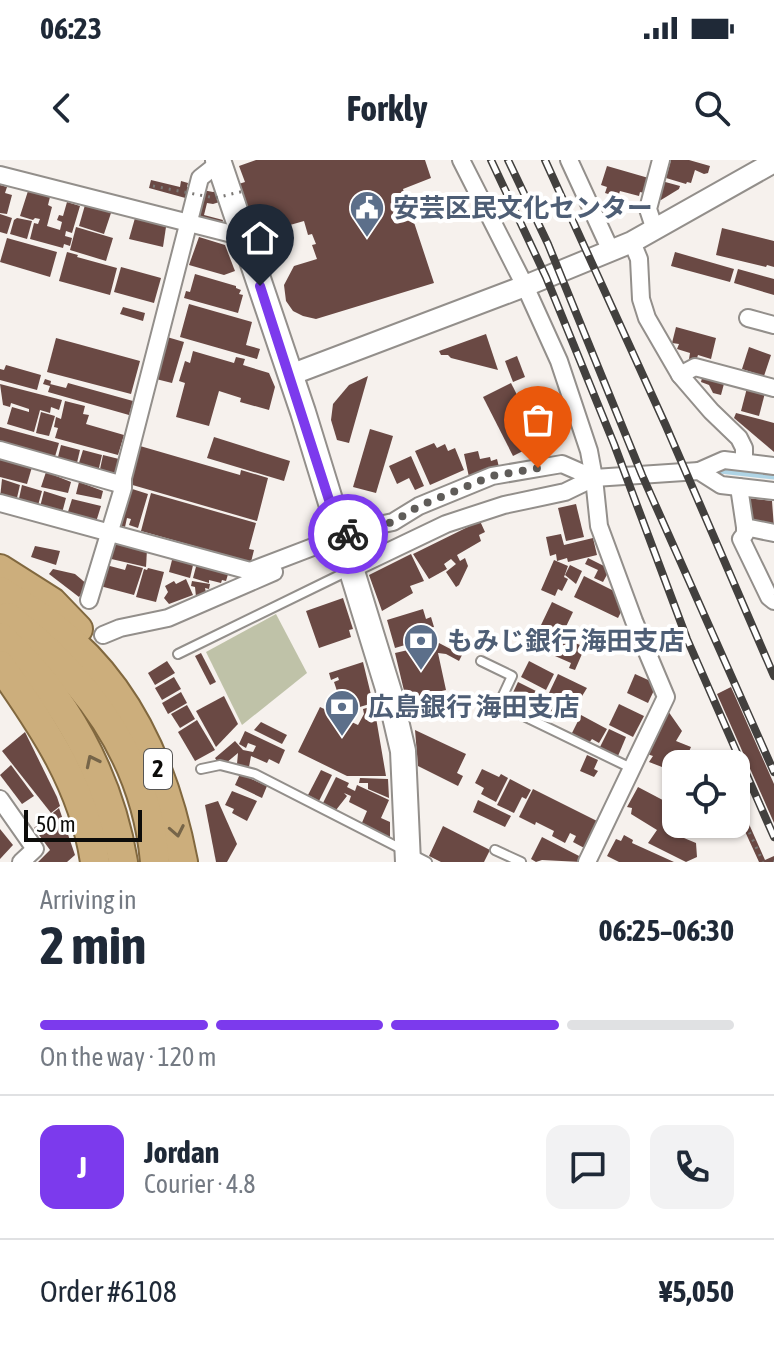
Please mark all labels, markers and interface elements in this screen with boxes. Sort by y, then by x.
text: 06:23 [40,11,102,45]
icon: back [40,86,84,130]
icon: search [690,86,734,130]
text: Forkly [346,87,428,129]
public building icon: 安芸区民文化センター [348,189,386,239]
place label: 安芸区民文化センター [393,193,653,223]
pin [226,204,294,286]
icon: home [238,216,282,260]
pin [504,386,572,468]
icon: bag [516,398,560,442]
courier [308,494,388,574]
icon: bike [326,512,370,556]
bank icon: もみじ銀行 海田支店 [402,622,440,672]
place label: もみじ銀行 海田支店 [447,626,685,656]
bank icon: 広島銀行 海田支店 [323,688,361,738]
place label: 広島銀行 海田支店 [368,692,580,722]
road number: 2 [144,749,172,789]
map controls [662,750,750,838]
button: locate [662,750,750,838]
one-way arrow [86,755,102,770]
scale bar [24,806,142,842]
text: 50 m [36,811,76,837]
one-way arrow [167,824,184,838]
text: Arriving in [40,885,137,915]
text: 06:25–06:30 [599,913,734,947]
text: 2 min [40,915,146,975]
text: On the way · 120 m [40,1042,217,1072]
button: chat [546,1125,630,1209]
button: phone [650,1125,734,1209]
text: Jordan [144,1135,219,1169]
text: J [77,1150,87,1184]
text: Courier · 4.8 [144,1169,255,1199]
text: Order #6108 [40,1274,177,1308]
text: ¥5,050 [659,1274,734,1308]

